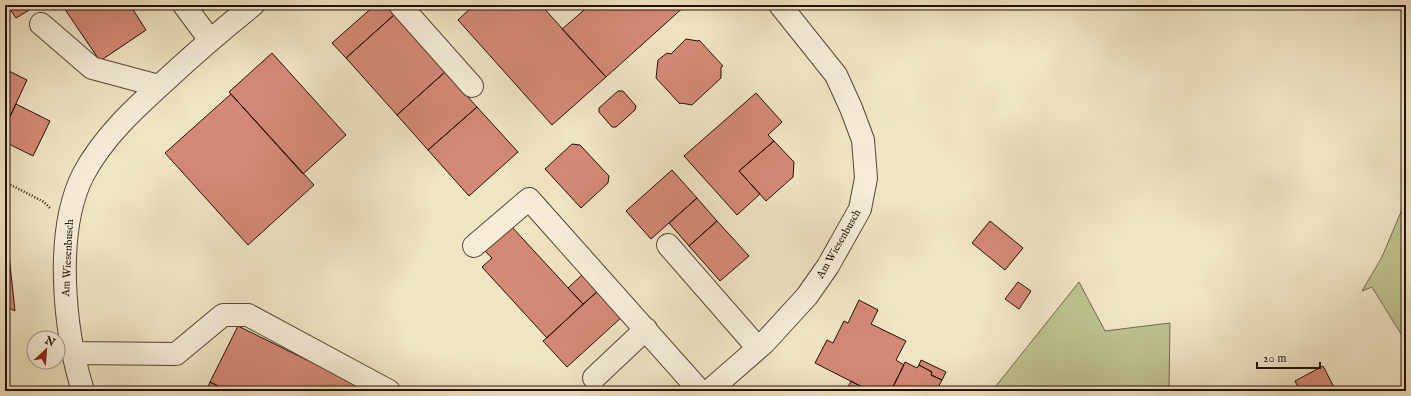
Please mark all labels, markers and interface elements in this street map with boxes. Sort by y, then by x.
street label: Am Wiesenbusch [813,207,865,282]
street label: Am Wiesenbusch [59,219,77,298]
north arrow [26,330,66,370]
text: N [42,333,58,350]
scale bar [1257,344,1320,370]
text: 20 m [1263,351,1286,366]

